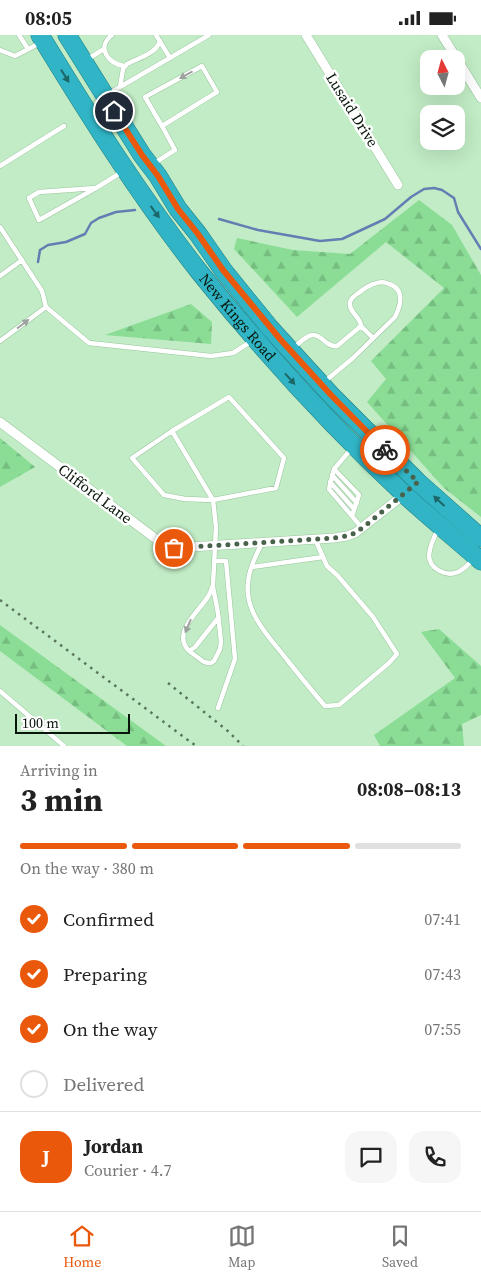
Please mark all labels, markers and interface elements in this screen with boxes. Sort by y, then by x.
text: 08:05 [25,5,72,31]
north arrow [420,50,465,95]
map controls [420,50,465,150]
street label: Lusaid Drive [321,69,384,151]
one-way arrow [61,70,70,83]
one-way arrow [178,71,193,79]
pin [93,90,135,132]
icon: home [100,97,128,125]
button: layers [420,105,465,150]
one-way arrow [150,205,160,219]
street label: New Kings Road [195,269,281,366]
one-way arrow [16,319,30,329]
one-way arrow [284,372,296,384]
courier [360,425,410,475]
icon: bike [371,436,399,464]
street label: Clifford Lane [54,459,137,529]
one-way arrow [433,496,446,507]
pin [153,527,195,569]
icon: bag [160,534,188,562]
one-way arrow [183,619,191,633]
scale bar [15,711,130,734]
text: 100 m [22,713,59,733]
text: Arriving in [20,759,98,781]
text: 08:08–08:13 [357,776,461,802]
text: 3 min [20,778,103,822]
text: On the way · 380 m [20,857,154,879]
icon: check [20,905,48,933]
text: Confirmed [63,906,154,932]
text: 07:41 [424,908,461,930]
icon: check [20,960,48,988]
text: Preparing [63,961,147,987]
text: 07:43 [424,963,461,985]
icon: check [20,1015,48,1043]
text: On the way [63,1016,158,1042]
text: 07:55 [424,1018,461,1040]
text: Delivered [63,1071,144,1097]
button: chat [345,1131,397,1183]
button: phone [409,1131,461,1183]
text: Jordan [84,1133,143,1159]
text: J [42,1144,50,1170]
text: Courier · 4.7 [84,1159,172,1181]
tab: Home [63,1222,101,1272]
tab: Map [228,1222,256,1272]
tab: Saved [382,1222,418,1272]

